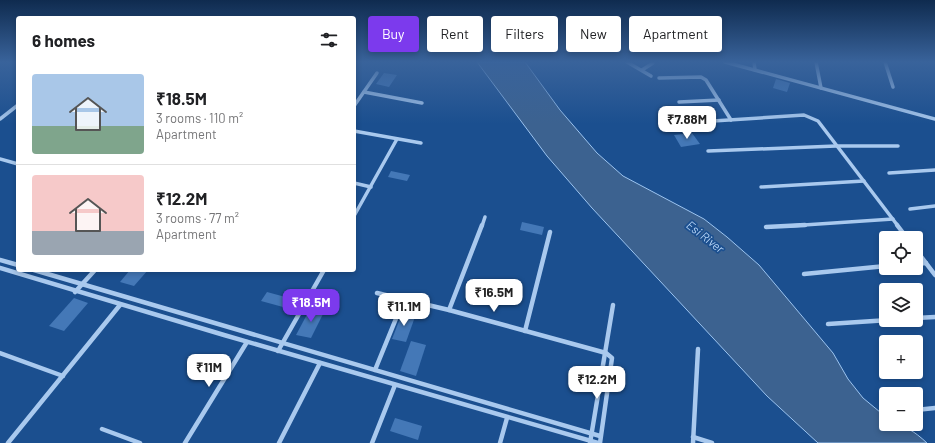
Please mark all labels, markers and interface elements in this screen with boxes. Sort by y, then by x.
chip: Buy [368,16,419,52]
chip: Rent [427,16,483,52]
chip: Filters [491,16,558,52]
chip: New [566,16,621,52]
chip: Apartment [629,16,722,52]
icon: filters [318,29,340,51]
text: 6 homes [32,30,95,50]
text: ₹18.5M [156,88,207,108]
icon: home [64,90,112,138]
pin: ₹7.88M [654,106,720,140]
text: 3 rooms · 110 m² [156,110,243,126]
text: ₹7.88M [667,111,707,127]
text: Apartment [156,126,217,142]
text: ₹12.2M [156,188,208,208]
icon: home [64,191,112,239]
text: 3 rooms · 77 m² [156,210,239,226]
water label: Esi River [684,217,728,256]
text: Apartment [156,226,217,242]
map controls [879,231,923,431]
button: locate [879,231,923,275]
pin: ₹16.5M [461,279,527,313]
button: layers [879,283,923,327]
text: ₹16.5M [475,284,513,300]
pin: ₹18.5M [278,289,344,323]
pin: ₹11.1M [371,293,437,327]
text: ₹18.5M [292,294,330,310]
text: ₹11.1M [387,298,421,314]
button: + [879,335,923,379]
pin: ₹11M [185,354,233,388]
text: ₹11M [196,359,222,375]
pin: ₹12.2M [564,366,630,400]
text: ₹12.2M [577,371,617,387]
button: − [879,387,923,431]

